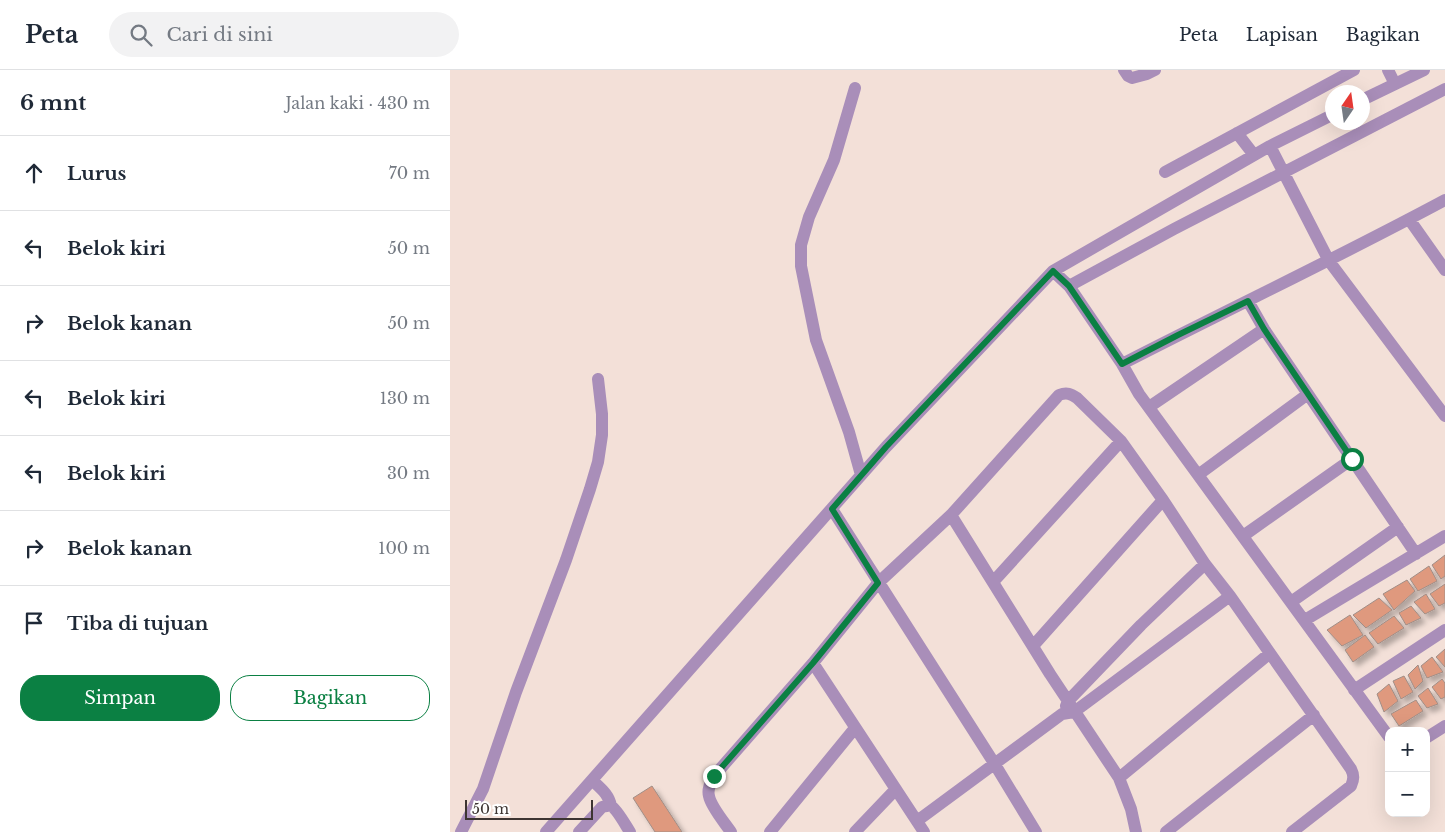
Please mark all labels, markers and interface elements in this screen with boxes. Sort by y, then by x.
search box [109,12,459,57]
text: Peta [25,20,79,49]
icon: search [127,21,155,49]
text: Cari di sini [167,23,273,46]
text: Peta [1179,24,1218,46]
text: Lapisan [1246,24,1318,46]
text: Bagikan [1346,24,1420,46]
north arrow [1325,85,1370,130]
text: 6 mnt [20,90,86,116]
text: Jalan kaki · 430 m [286,93,430,113]
icon: ahead [20,159,48,187]
text: Lurus [67,162,126,185]
text: 70 m [389,163,430,183]
icon: left [20,234,48,262]
text: Belok kiri [67,237,166,260]
text: 50 m [388,238,430,258]
icon: right [20,309,48,337]
text: Belok kanan [67,312,192,335]
text: 50 m [388,313,430,333]
icon: left [20,384,48,412]
text: Belok kiri [67,387,166,410]
text: 130 m [380,388,430,408]
route start [1341,448,1364,471]
icon: left [20,459,48,487]
text: Belok kiri [67,462,166,485]
text: 30 m [387,463,430,483]
icon: right [20,534,48,562]
text: Belok kanan [67,537,192,560]
text: 100 m [378,538,430,558]
icon: arrive [20,609,48,637]
text: Tiba di tujuan [67,612,208,635]
button: Simpan [20,675,220,721]
button: Bagikan [230,675,430,721]
map controls [1385,727,1430,817]
button: + [1385,727,1430,772]
route end [703,765,726,788]
button: − [1385,772,1430,817]
scale bar [465,797,592,820]
text: 50 m [472,800,509,818]

